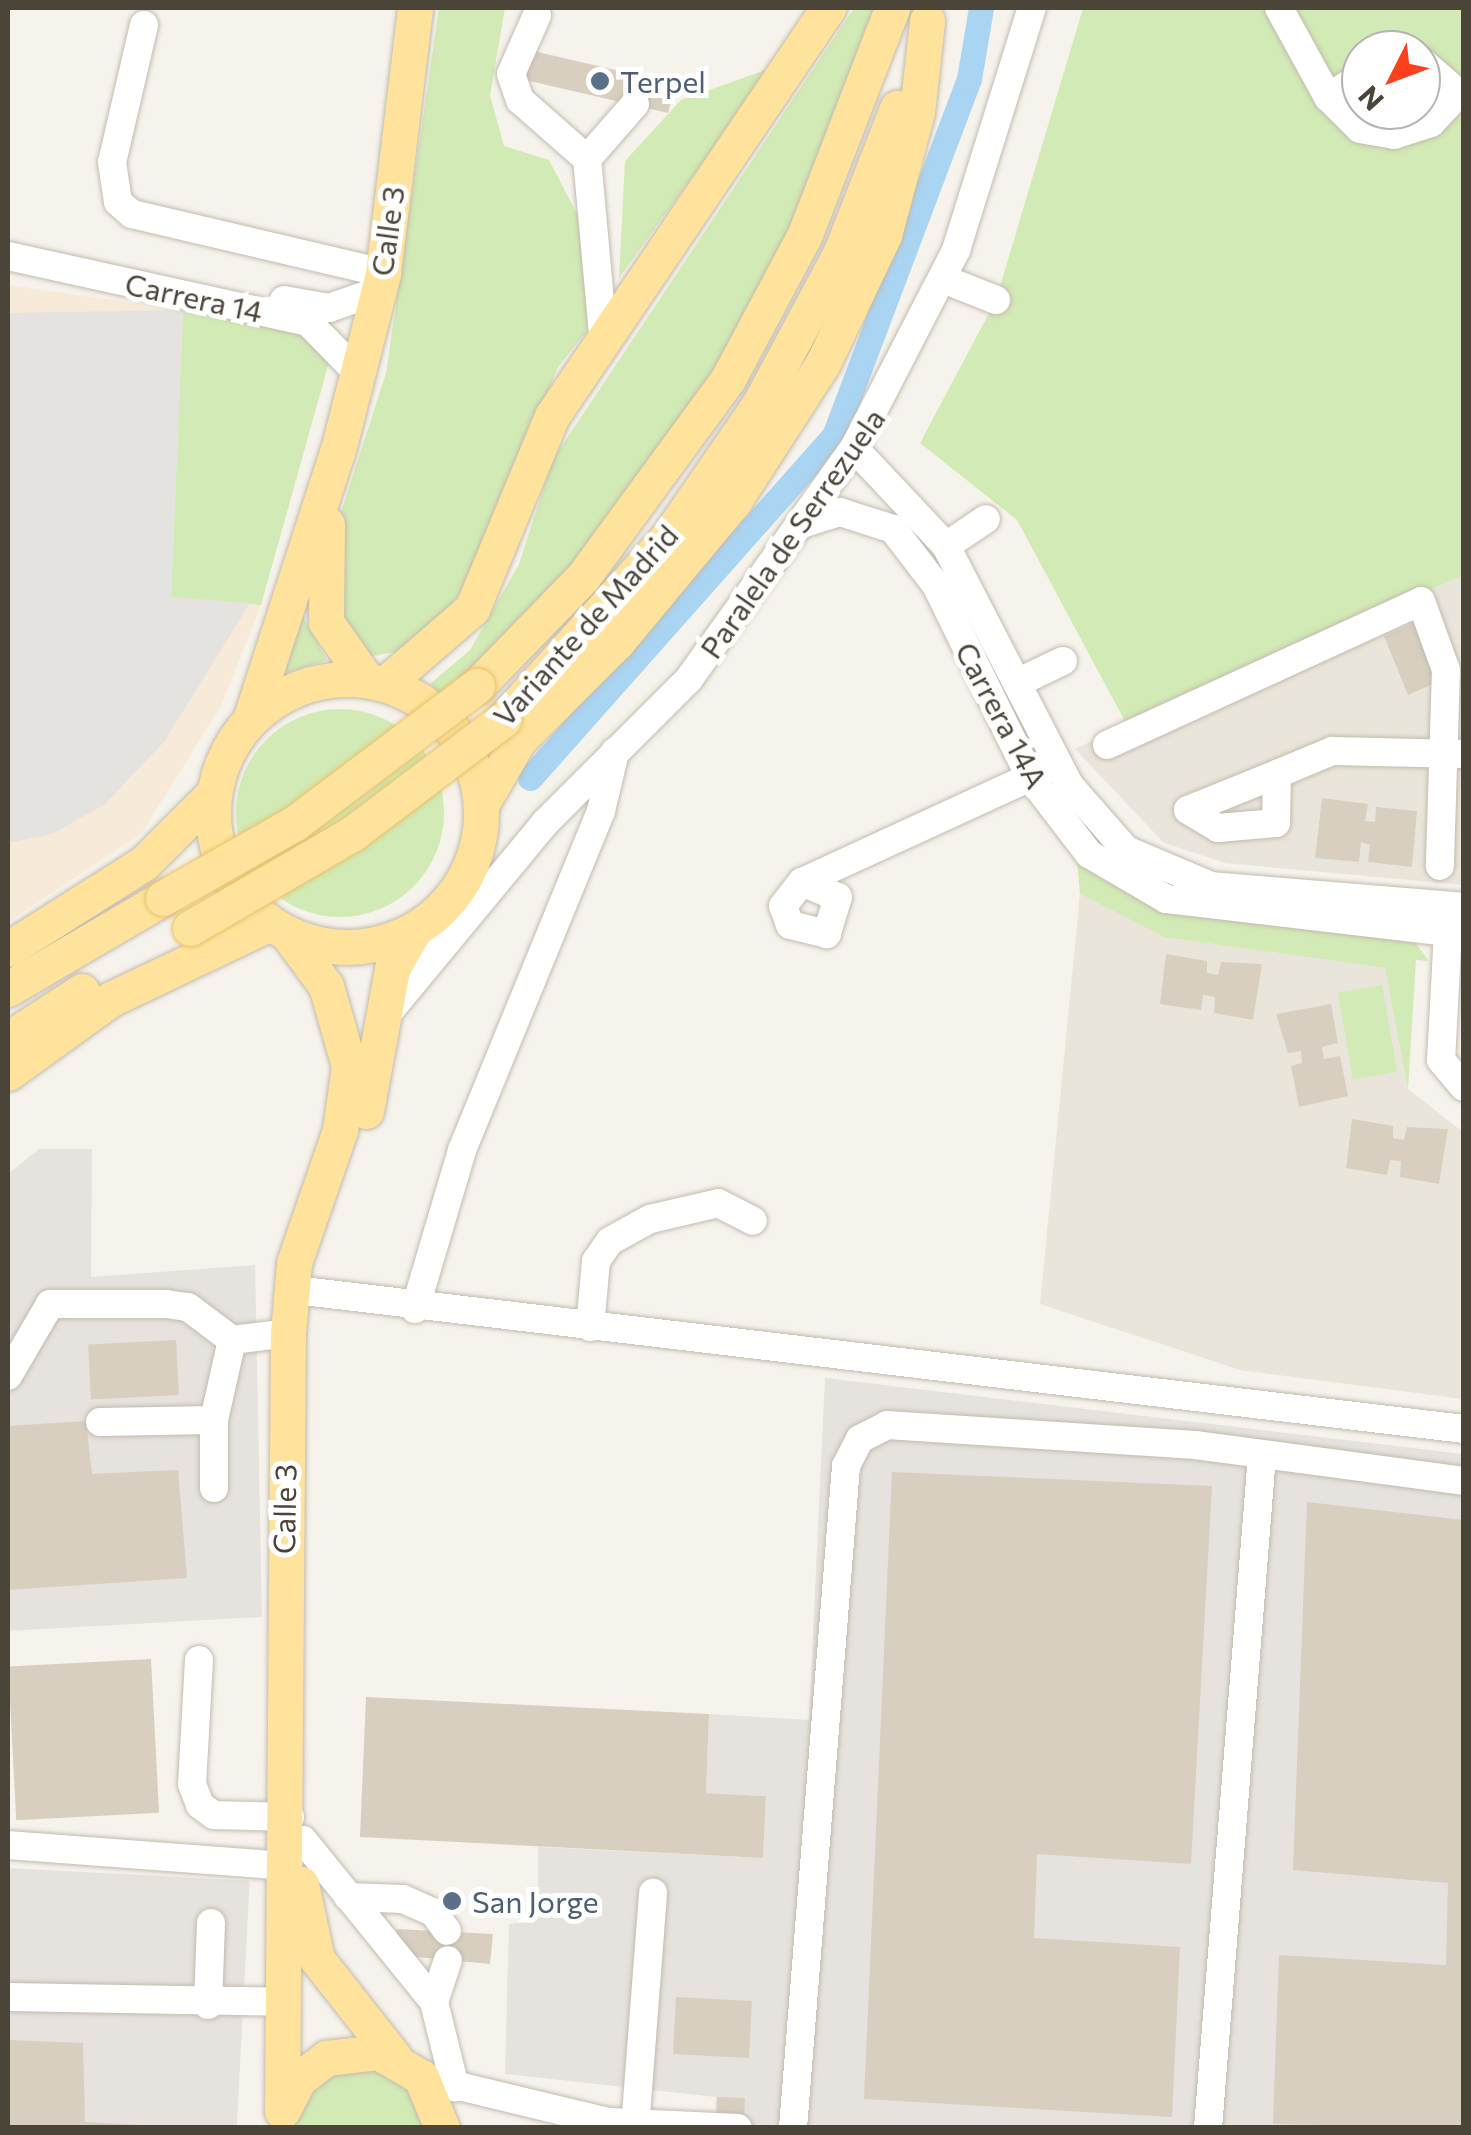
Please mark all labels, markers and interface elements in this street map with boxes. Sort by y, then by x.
north arrow [1341,30,1441,130]
place label: Terpel [620,63,706,99]
marker: Terpel [589,70,611,92]
text: N [1351,80,1390,118]
street label: Calle 3 [363,184,411,278]
street label: Carrera 14 [122,265,266,329]
street label: Paralela de Serrezuela [692,401,892,665]
street label: Variante de Madrid [485,517,685,733]
street label: Carrera 14A [949,636,1055,794]
street label: Calle 3 [265,1464,303,1554]
place label: San Jorge [472,1883,599,1919]
marker: San Jorge [441,1890,463,1912]

